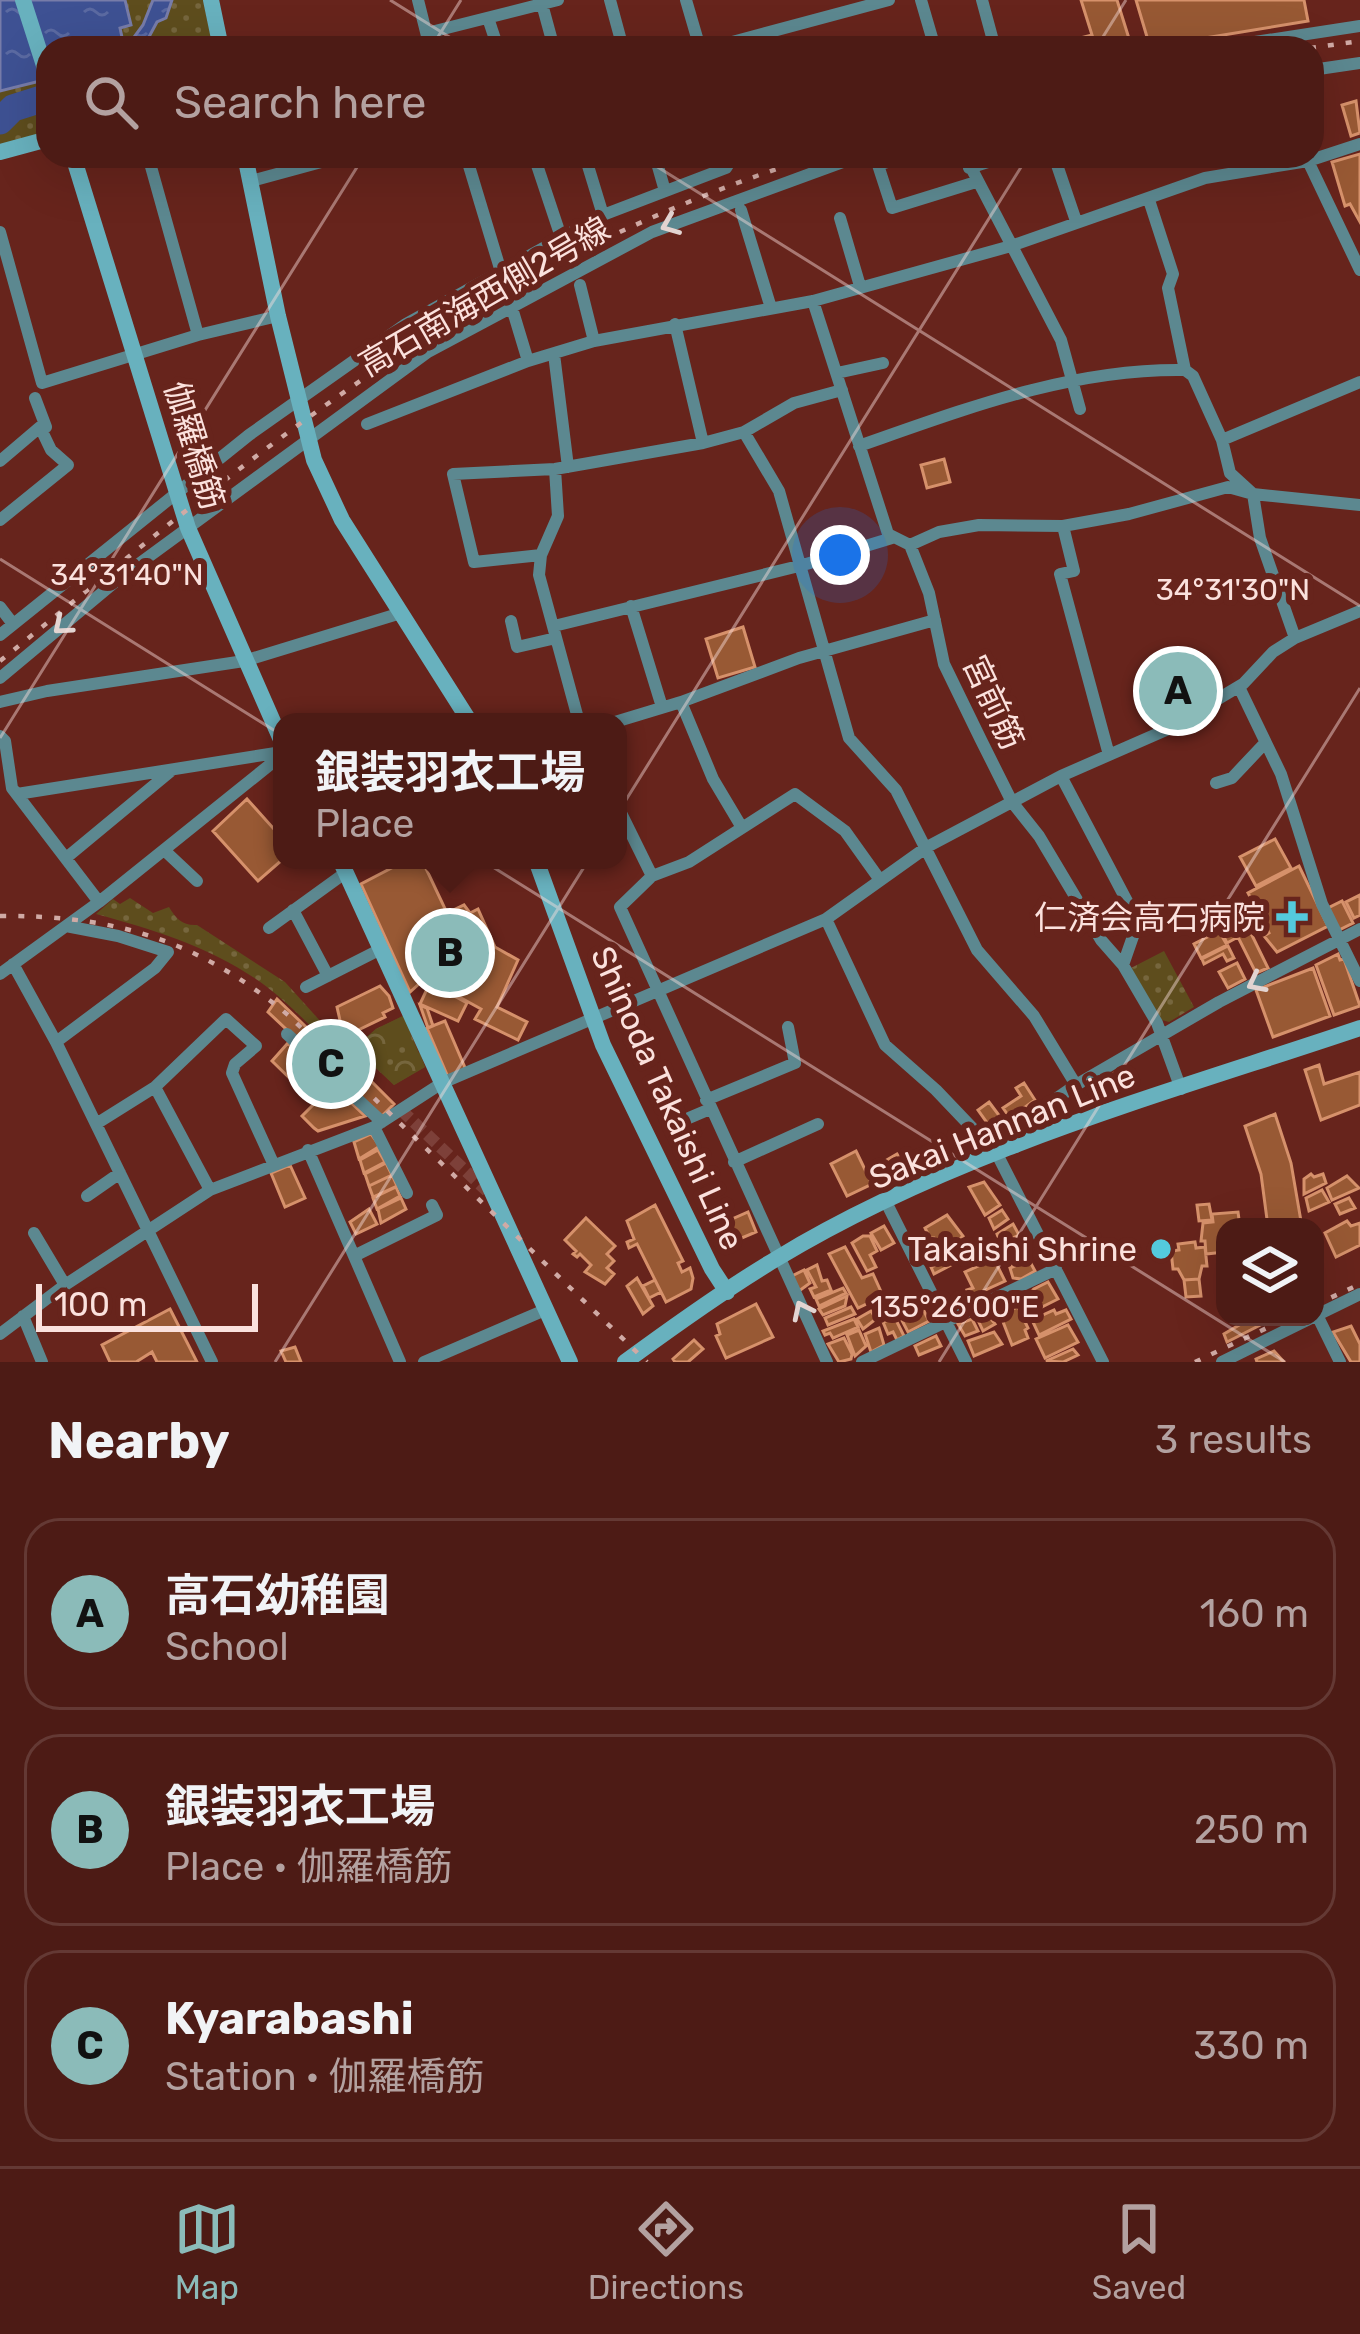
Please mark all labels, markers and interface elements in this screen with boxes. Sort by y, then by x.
search box [36,36,1324,168]
icon: search [78,69,144,135]
text: Search here [174,76,426,129]
street label: 高石南海西側2号線 [352,209,617,384]
one-way arrow [661,211,682,235]
street label: 伽羅橋筋 [157,376,232,514]
your location [810,525,870,585]
text: 34°31'40"N [50,557,204,593]
text: 34°31'30"N [1156,572,1310,608]
one-way arrow [54,612,76,633]
pin: A [1139,646,1217,736]
street label: 宮前筋 [955,649,1032,755]
popup [273,713,627,869]
text: 銀装羽衣工場 [315,746,585,799]
text: Place [315,801,414,847]
place label: 仁済会高石病院 [1034,898,1265,937]
marker: 仁済会高石病院 [1276,901,1308,933]
pin: B [411,908,489,998]
street label: Shinoda Takaishi Line [583,941,752,1256]
one-way arrow [1247,969,1269,992]
pin: C [292,1019,370,1109]
street label: Sakai Hannan Line [864,1055,1141,1198]
map controls [1216,1218,1324,1326]
button: layers [1216,1218,1324,1326]
place label: Takaishi Shrine [907,1230,1137,1269]
marker: Takaishi Shrine [1148,1236,1174,1262]
scale bar [36,1278,258,1331]
text: 100 m [54,1285,147,1324]
text: 135°26'00"E [871,1289,1040,1325]
one-way arrow [793,1301,816,1322]
text: Nearby [48,1410,230,1471]
text: 3 results [1155,1417,1312,1463]
text: 高石幼稚園 [165,1569,390,1622]
text: A [76,1591,104,1637]
text: 160 m [1200,1591,1309,1637]
text: School [165,1624,289,1670]
text: 銀装羽衣工場 [165,1780,435,1833]
text: B [76,1807,104,1853]
text: 250 m [1194,1807,1309,1853]
text: Place · 伽羅橋筋 [165,1844,452,1890]
text: Kyarabashi [165,1992,414,2045]
text: C [76,2023,104,2069]
text: 330 m [1193,2023,1309,2069]
text: Station · 伽羅橋筋 [165,2054,485,2100]
tab: Map [174,2196,240,2307]
tab: Directions [588,2196,744,2307]
tab: Saved [1092,2196,1186,2307]

